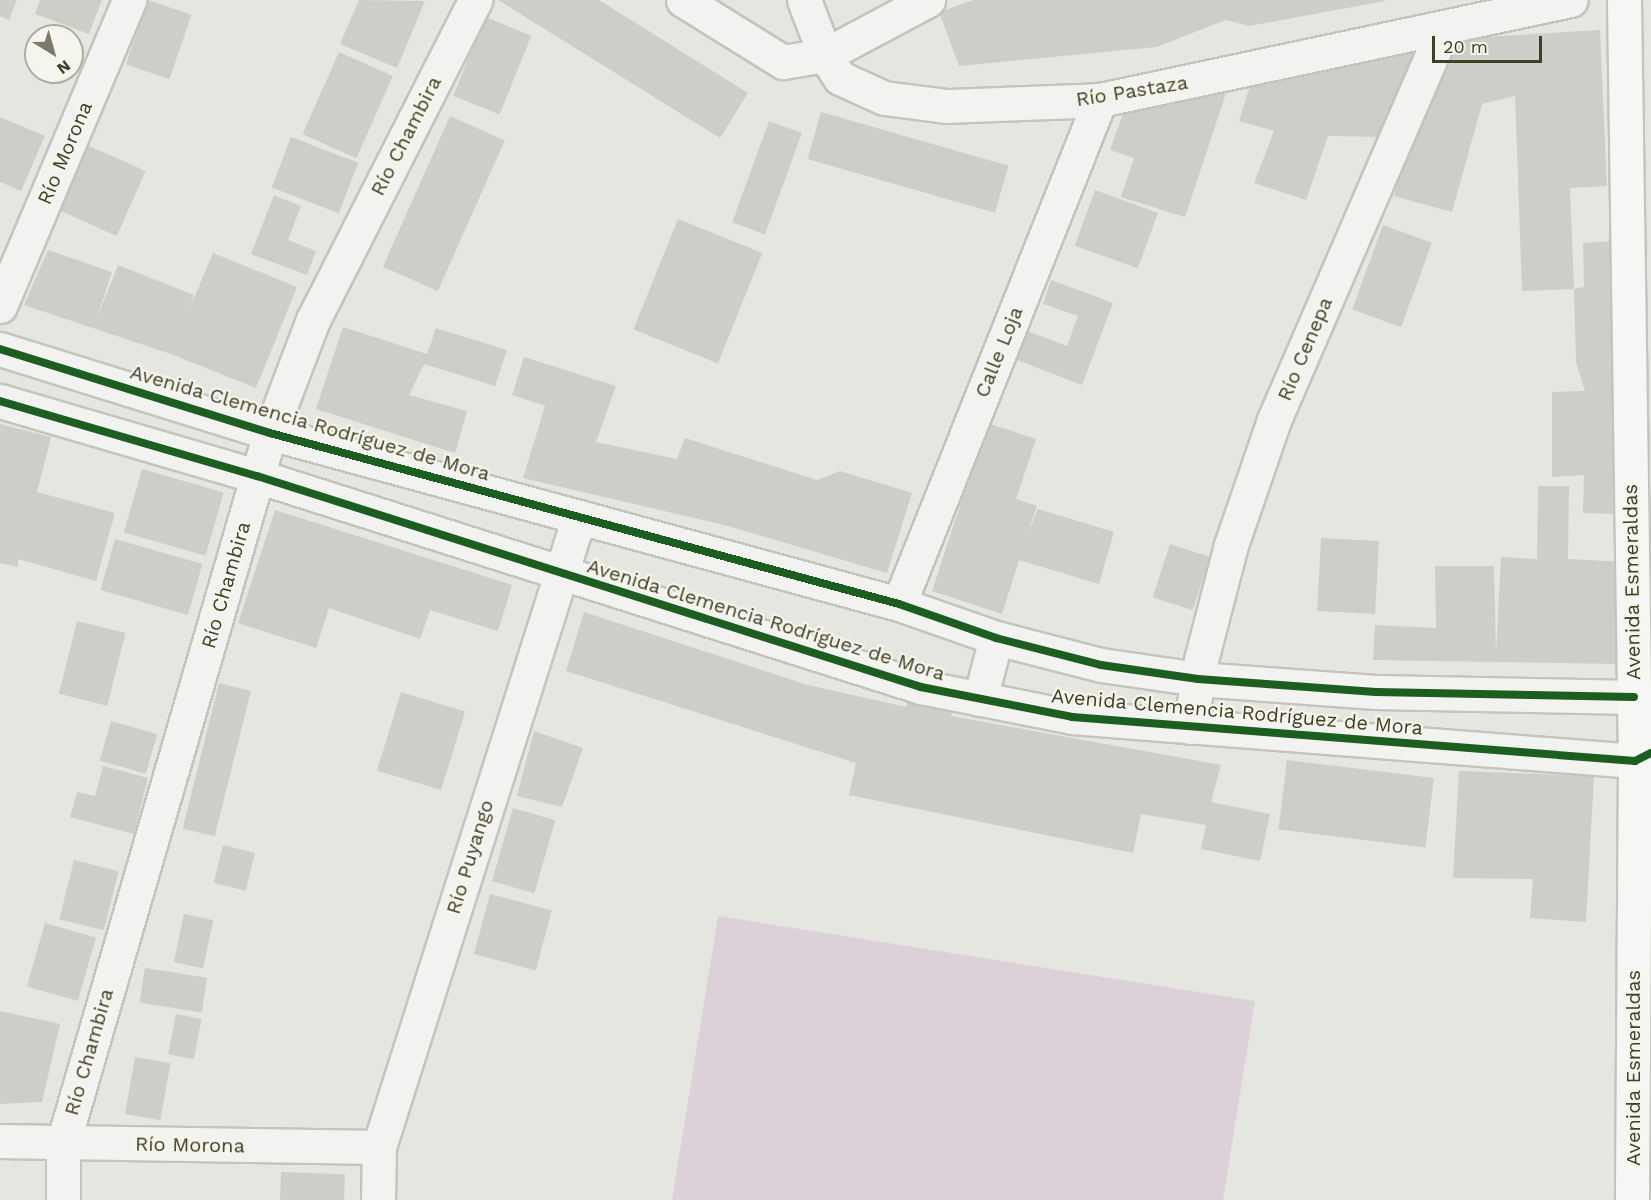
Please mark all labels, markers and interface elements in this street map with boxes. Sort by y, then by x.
north arrow [24,24,84,84]
scale bar [1435,24,1544,62]
text: 20 m [1443,36,1488,57]
text: N [53,56,74,78]
street label: Río Pastaza [1074,70,1190,112]
street label: Río Chambira [366,72,446,200]
street label: Río Morona [33,98,97,208]
street label: Río Cenepa [1272,294,1338,404]
street label: Calle Loja [970,303,1028,401]
street label: Avenida Clemencia Rodríguez de Mora [127,360,493,486]
street label: Avenida Esmeraldas [1618,484,1646,680]
street label: Río Chambira [196,519,256,651]
street label: Avenida Clemencia Rodríguez de Mora [584,554,948,686]
street label: Avenida Clemencia Rodríguez de Mora [1050,684,1424,740]
street label: Río Puyango [441,797,499,917]
street label: Avenida Esmeraldas [1621,970,1645,1166]
street label: Río Chambira [59,986,119,1118]
street label: Río Morona [135,1132,245,1158]

